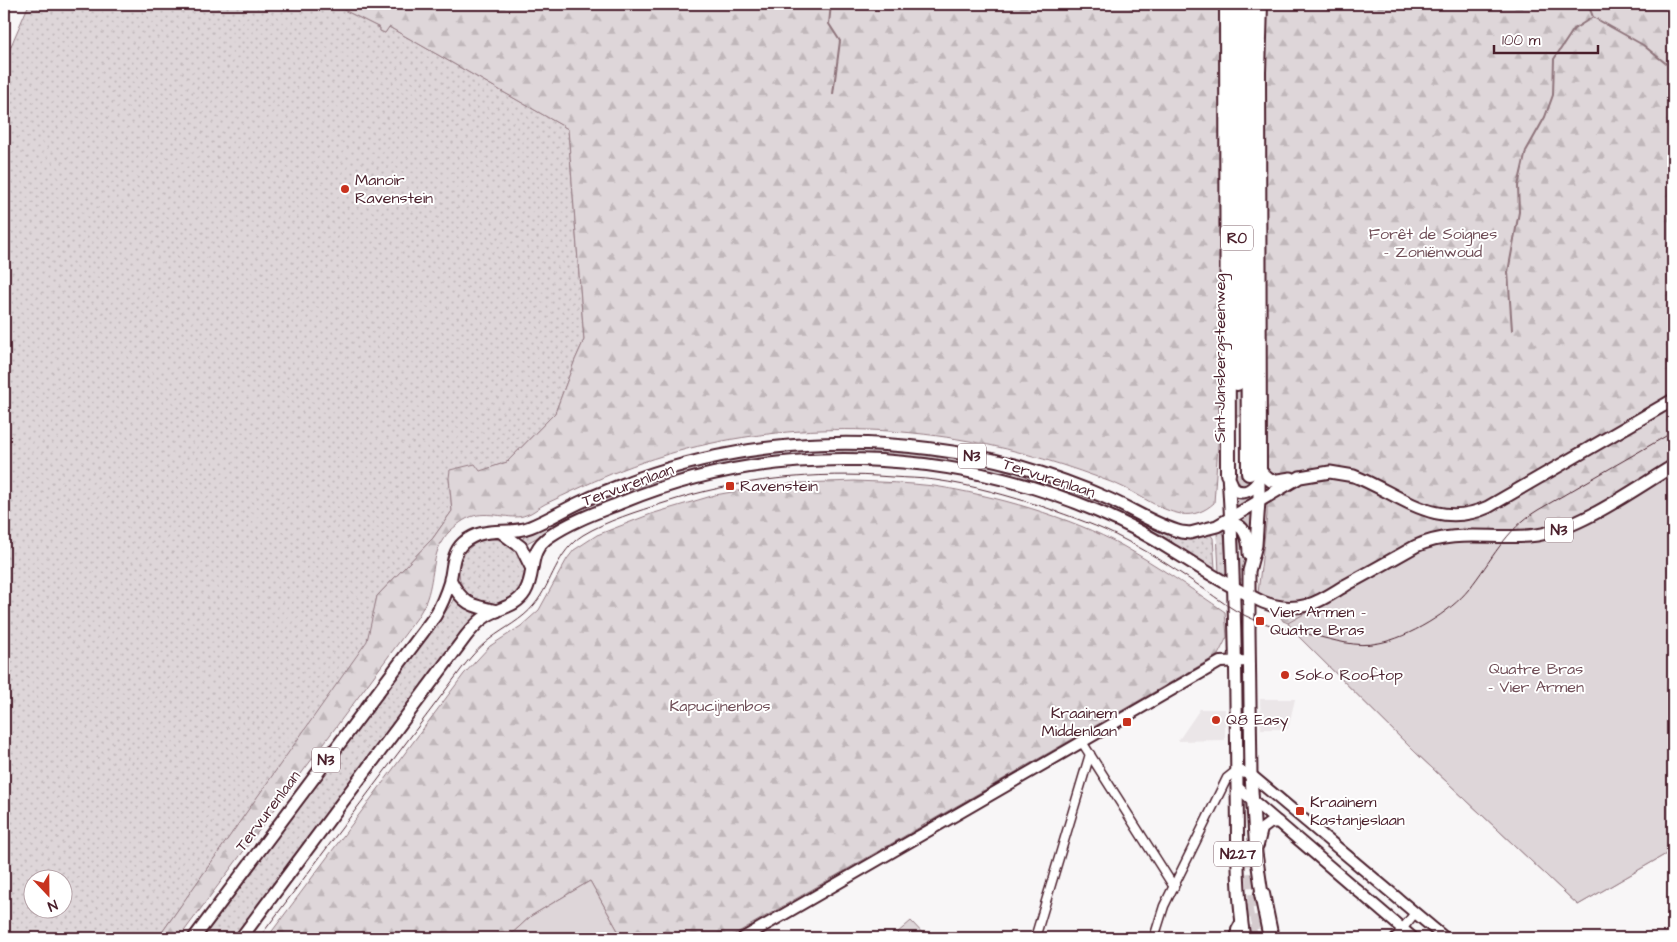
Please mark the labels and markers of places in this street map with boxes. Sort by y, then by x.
place label: Manoir Ravenstein [355,169,433,209]
marker: Manoir Ravenstein [339,183,351,195]
place label: Ravenstein [740,475,818,497]
marker: Ravenstein [724,480,736,492]
place label: Vier Armen - Quatre Bras [1270,601,1366,641]
marker: Vier Armen - Quatre Bras [1254,615,1266,627]
place label: Soko Rooftop [1295,664,1403,686]
marker: Soko Rooftop [1279,669,1291,681]
place label: Kraainem Middenlaan [1041,702,1118,742]
place label: Q8 Easy [1226,709,1289,732]
marker: Q8 Easy [1210,714,1222,726]
marker: Kraainem Middenlaan [1121,716,1133,728]
place label: Kraainem Kastanjeslaan [1310,791,1405,831]
marker: Kraainem Kastanjeslaan [1294,805,1306,817]

